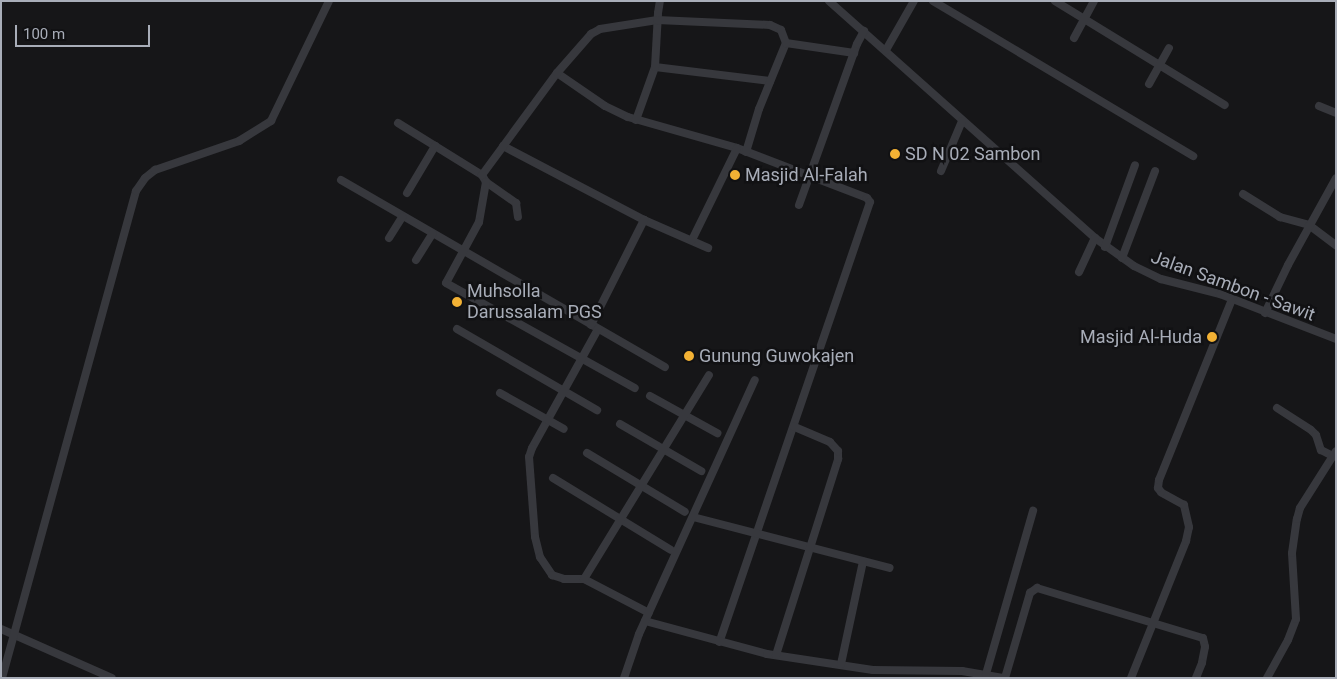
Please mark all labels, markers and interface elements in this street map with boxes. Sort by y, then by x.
scale bar [18,15,152,47]
text: 100 m [23,25,65,43]
place label: SD N 02 Sambon [905,143,1041,165]
marker: SD N 02 Sambon [889,148,901,160]
place label: Masjid Al-Falah [745,164,868,186]
marker: Masjid Al-Falah [729,169,741,181]
street label: Jalan Sambon - Sawit [1148,246,1318,326]
place label: Muhsolla Darussalam PGS [467,281,602,324]
marker: Muhsolla Darussalam PGS [451,296,463,308]
place label: Masjid Al-Huda [1080,326,1202,348]
marker: Masjid Al-Huda [1206,331,1218,343]
place label: Gunung Guwokajen [699,345,854,367]
marker: Gunung Guwokajen [683,350,695,362]

